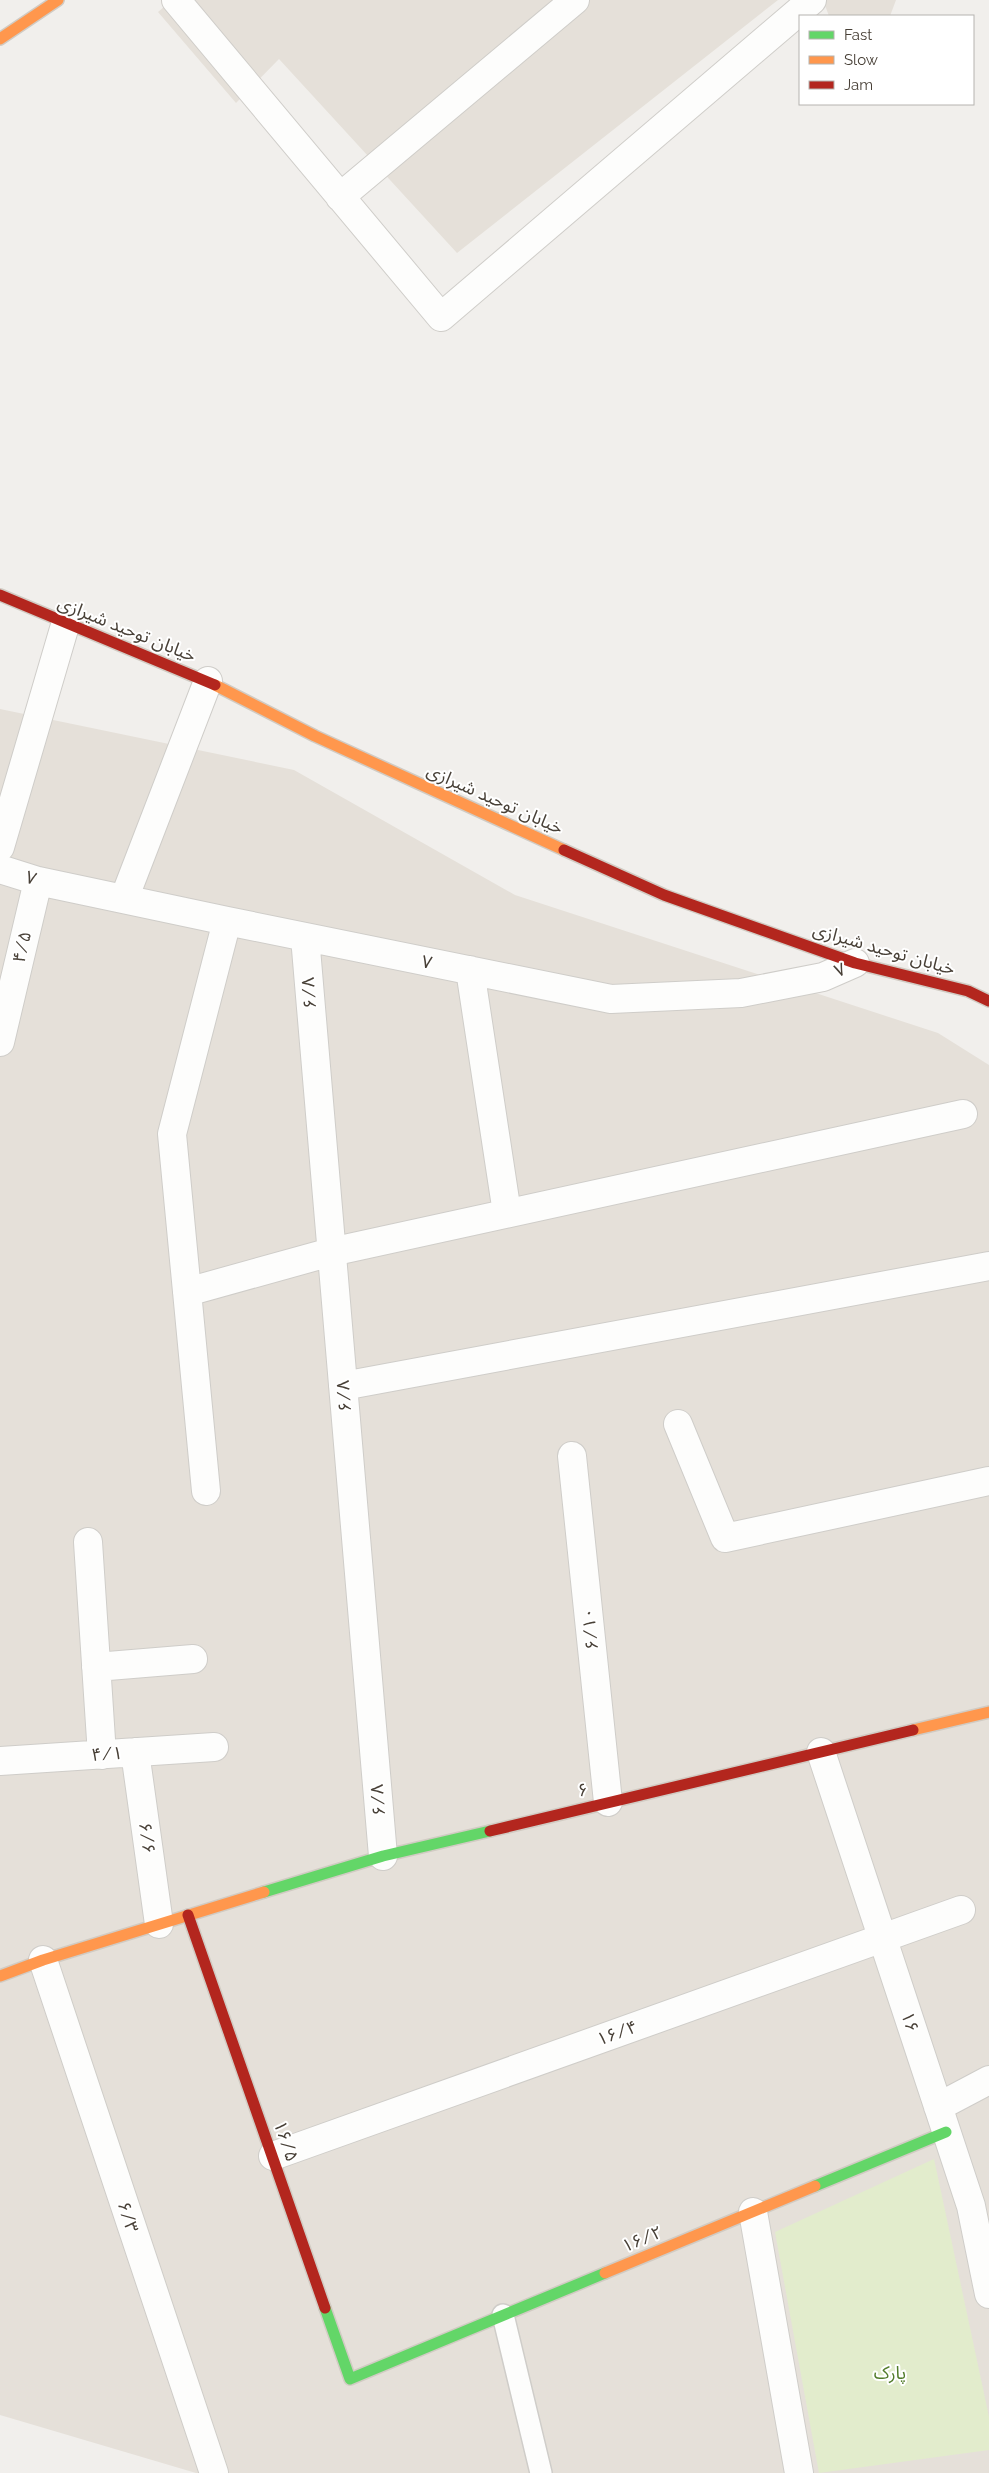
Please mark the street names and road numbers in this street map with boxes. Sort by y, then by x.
street label: خیابان توحید شیرازی [55,591,199,667]
street label: خیابان توحید شیرازی [423,759,567,839]
street label: ۷ [23,866,39,889]
street label: خیابان توحید شیرازی [810,918,958,980]
street label: ۴/۵ [8,929,35,965]
street label: ۷ [420,950,434,973]
street label: ۷ [831,958,849,981]
street label: ۶/۸ [297,976,320,1010]
street label: ۶/۸ [332,1379,355,1413]
street label: ۶/۱۰ [577,1607,602,1651]
street label: ۴/۱ [91,1742,123,1765]
street label: ۶ [576,1778,590,1801]
street label: ۶/۸ [366,1783,389,1817]
street label: ۶/۶ [135,1821,160,1855]
street label: ۱۶ [897,2009,924,2035]
street label: ۱۶/۴ [594,2016,640,2050]
street label: ۱۶/۵ [270,2118,303,2164]
street label: ۶/۳ [114,2199,143,2235]
street label: ۱۶/۲ [619,2221,665,2256]

